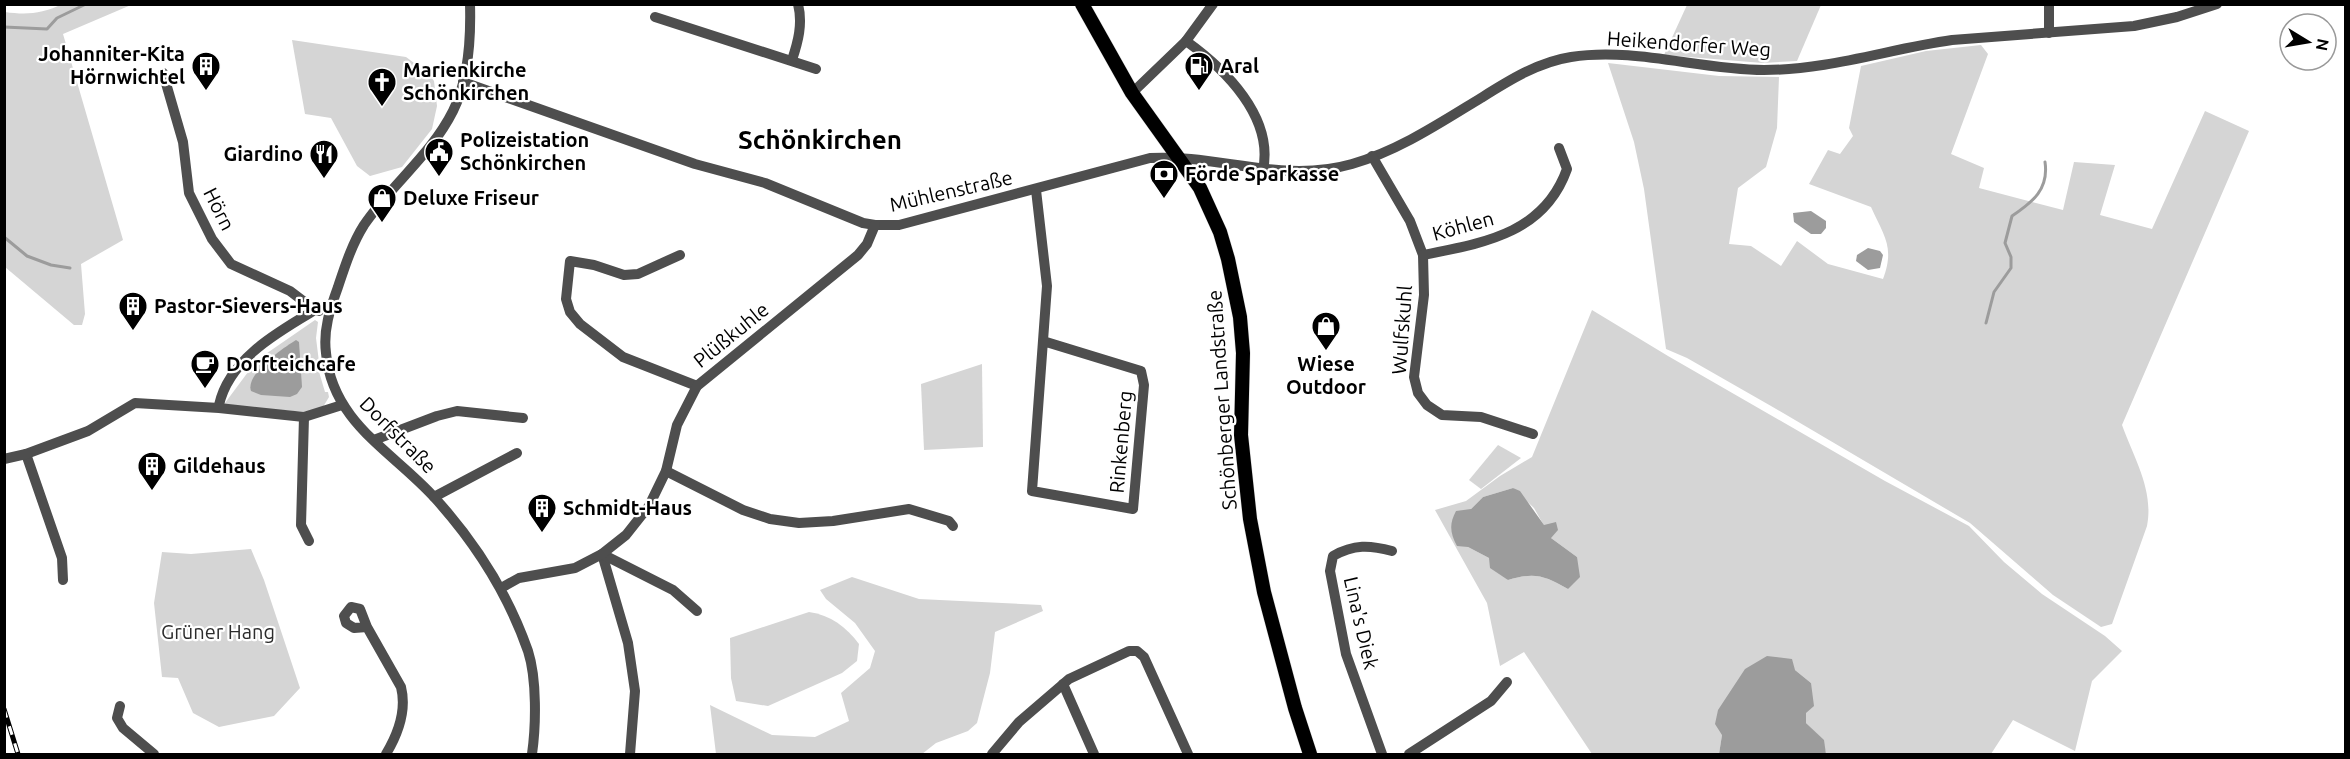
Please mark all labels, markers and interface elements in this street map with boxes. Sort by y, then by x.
north arrow [2278,12,2338,72]
street label: Heikendorfer Weg [1606,26,1772,61]
text: N [2313,37,2333,52]
place label: Johanniter-Kita Hörnwichtel [38,42,185,88]
building icon: Johanniter-Kita Hörnwichtel [190,50,222,92]
fuel station icon: Aral [1183,50,1215,92]
place label: Aral [1220,54,1259,77]
place label: Marienkirche Schönkirchen [403,58,529,104]
church icon: Marienkirche Schönkirchen [366,66,398,108]
district label: Schönkirchen [738,125,902,154]
place label: Polizeistation Schönkirchen [460,128,589,174]
public building icon: Polizeistation Schönkirchen [423,136,455,178]
restaurant icon: Giardino [308,138,340,180]
place label: Giardino [223,142,303,165]
bank icon: Förde Sparkasse [1148,158,1180,200]
place label: Förde Sparkasse [1185,162,1339,185]
street label: Mühlenstraße [887,165,1015,216]
shop icon: Deluxe Friseur [366,182,398,224]
street label: Hörn [199,184,240,234]
place label: Deluxe Friseur [403,186,540,209]
street label: Köhlen [1430,206,1496,245]
street label: Wulfskuhl [1387,285,1416,375]
street label: Schönberger Landstraße [1202,289,1241,511]
building icon: Pastor-Sievers-Haus [117,290,149,332]
place label: Pastor-Sievers-Haus [154,294,343,317]
street label: Plüßkuhle [689,297,773,372]
shop icon: Wiese Outdoor [1310,310,1342,352]
cafe icon: Dorfteichcafe [189,348,221,390]
place label: Dorfteichcafe [226,352,356,375]
place label: Wiese Outdoor [1286,352,1367,398]
street label: Rinkenberg [1105,390,1136,494]
street label: Dorfstraße [355,392,441,478]
building icon: Gildehaus [136,450,168,492]
place label: Gildehaus [173,454,266,477]
building icon: Schmidt-Haus [526,492,558,534]
place label: Schmidt-Haus [563,496,692,519]
street label: Lina's Diek [1340,574,1383,672]
park label: Grüner Hang [161,620,275,643]

